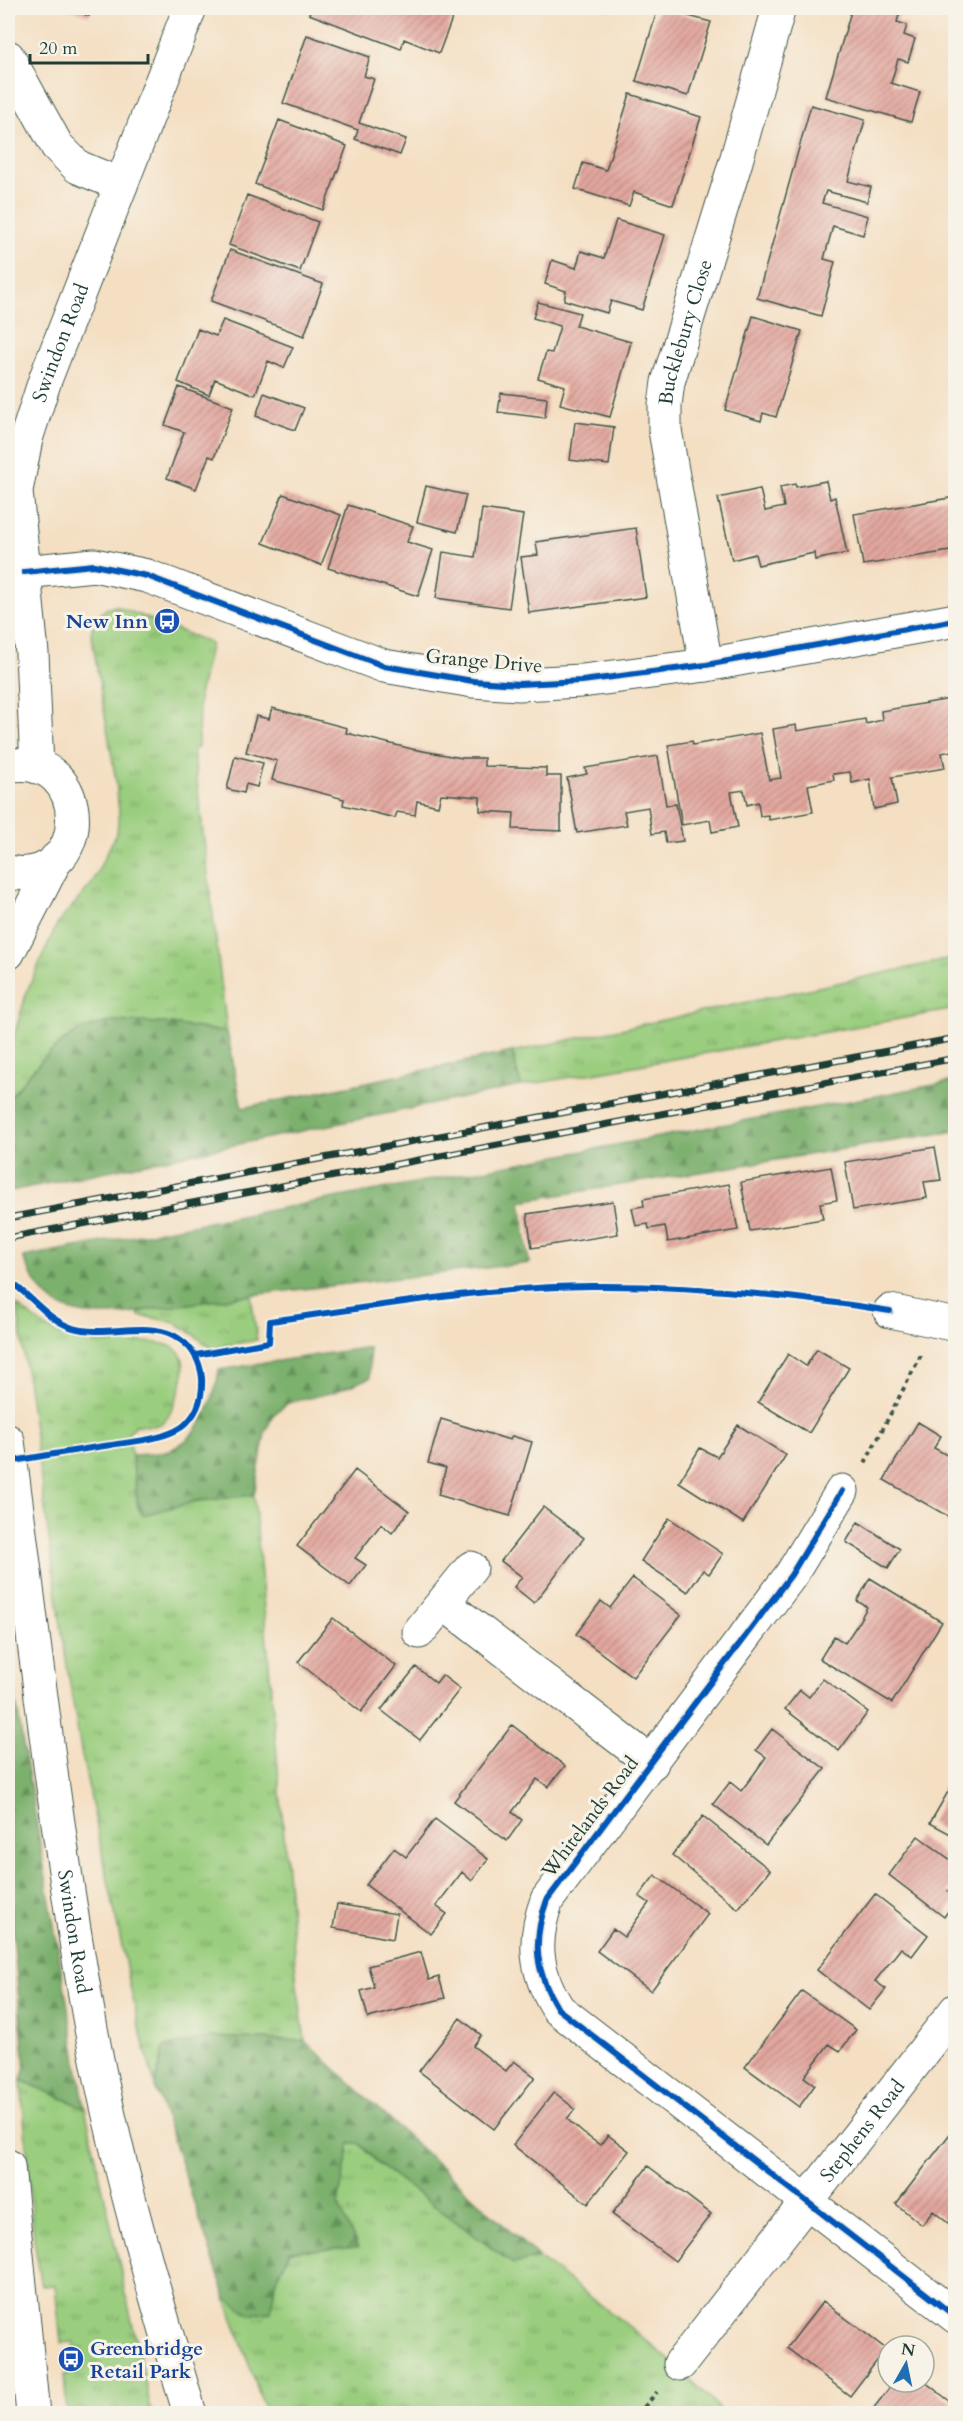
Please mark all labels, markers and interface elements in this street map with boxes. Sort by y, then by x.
scale bar [30,27,148,65]
text: 20 m [39,36,78,61]
street label: Bucklebury Close [652,256,718,407]
street label: Swindon Road [25,279,95,406]
bus stop icon: New Inn [152,606,182,636]
place label: New Inn [66,608,148,635]
street label: Grange Drive [424,642,544,680]
street label: Whitelands Road [535,1750,645,1884]
street label: Swindon Road [51,1868,98,1996]
street label: Stephens Road [813,2073,911,2188]
north arrow [876,2334,936,2394]
place label: Greenbridge Retail Park [90,2335,203,2385]
text: N [900,2338,917,2362]
bus stop icon: Greenbridge Retail Park [56,2344,86,2374]

